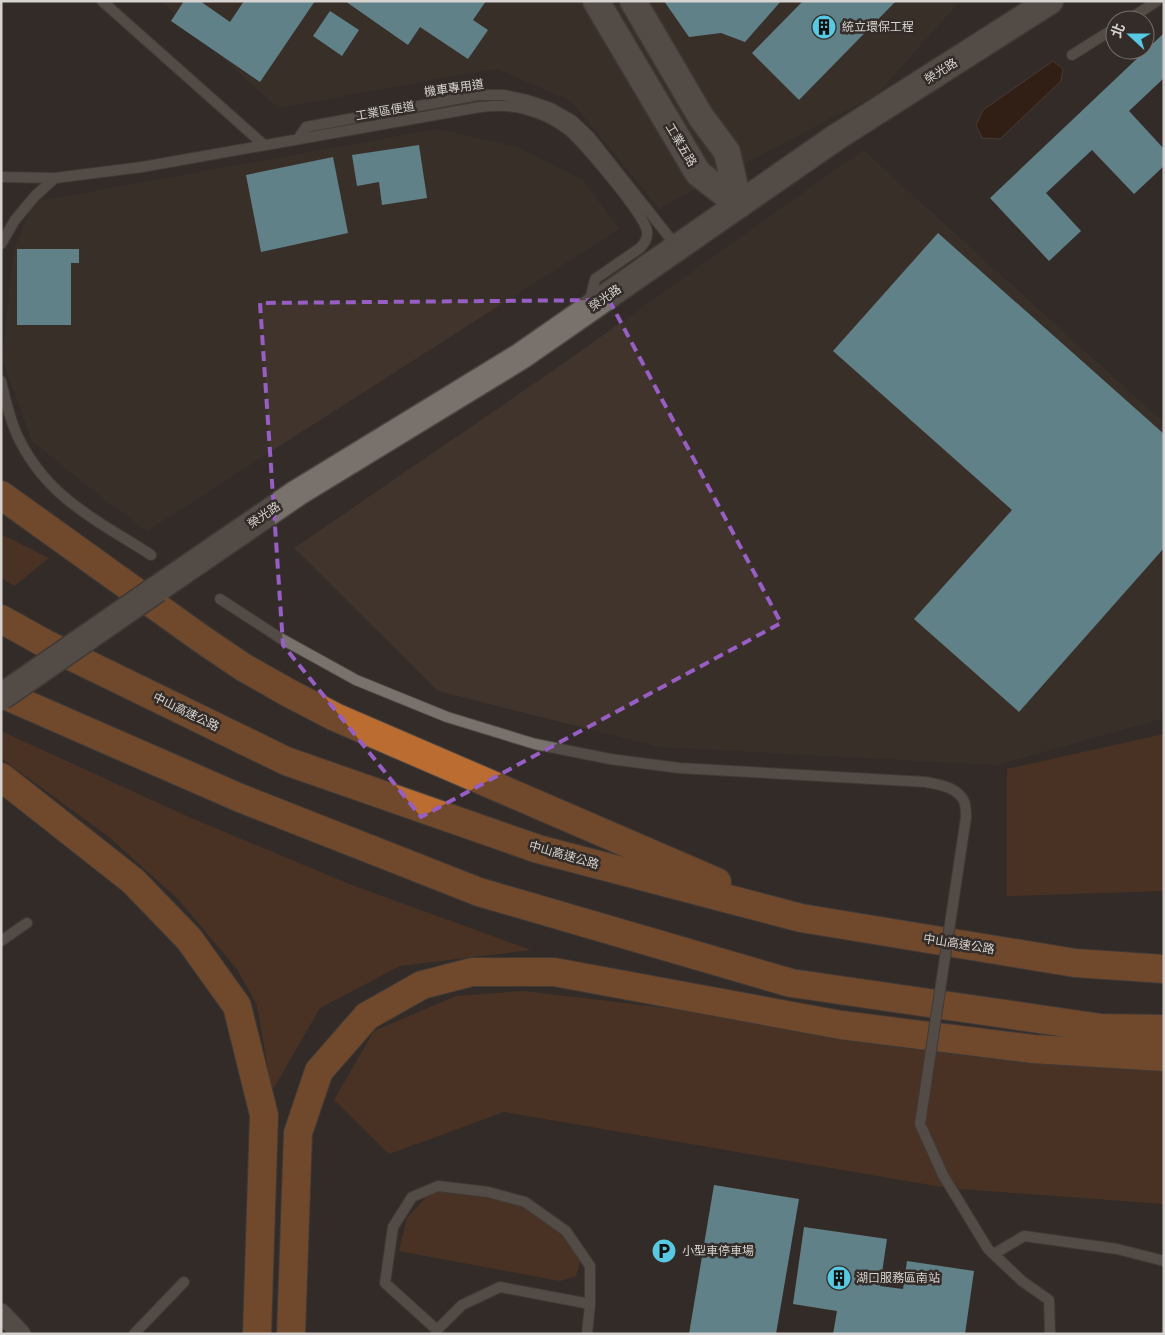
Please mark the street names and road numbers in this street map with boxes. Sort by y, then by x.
street label: 榮光路 [921,55,960,86]
street label: 機車專用道 [423,76,485,99]
street label: 工業區便道 [354,98,416,123]
street label: 工業五路 [663,120,700,169]
street label: 榮光路 [586,281,624,314]
street label: 榮光路 [245,498,283,531]
street label: 中山高速公路 [151,689,222,734]
street label: 中山高速公路 [527,837,601,872]
street label: 中山高速公路 [922,930,996,957]

